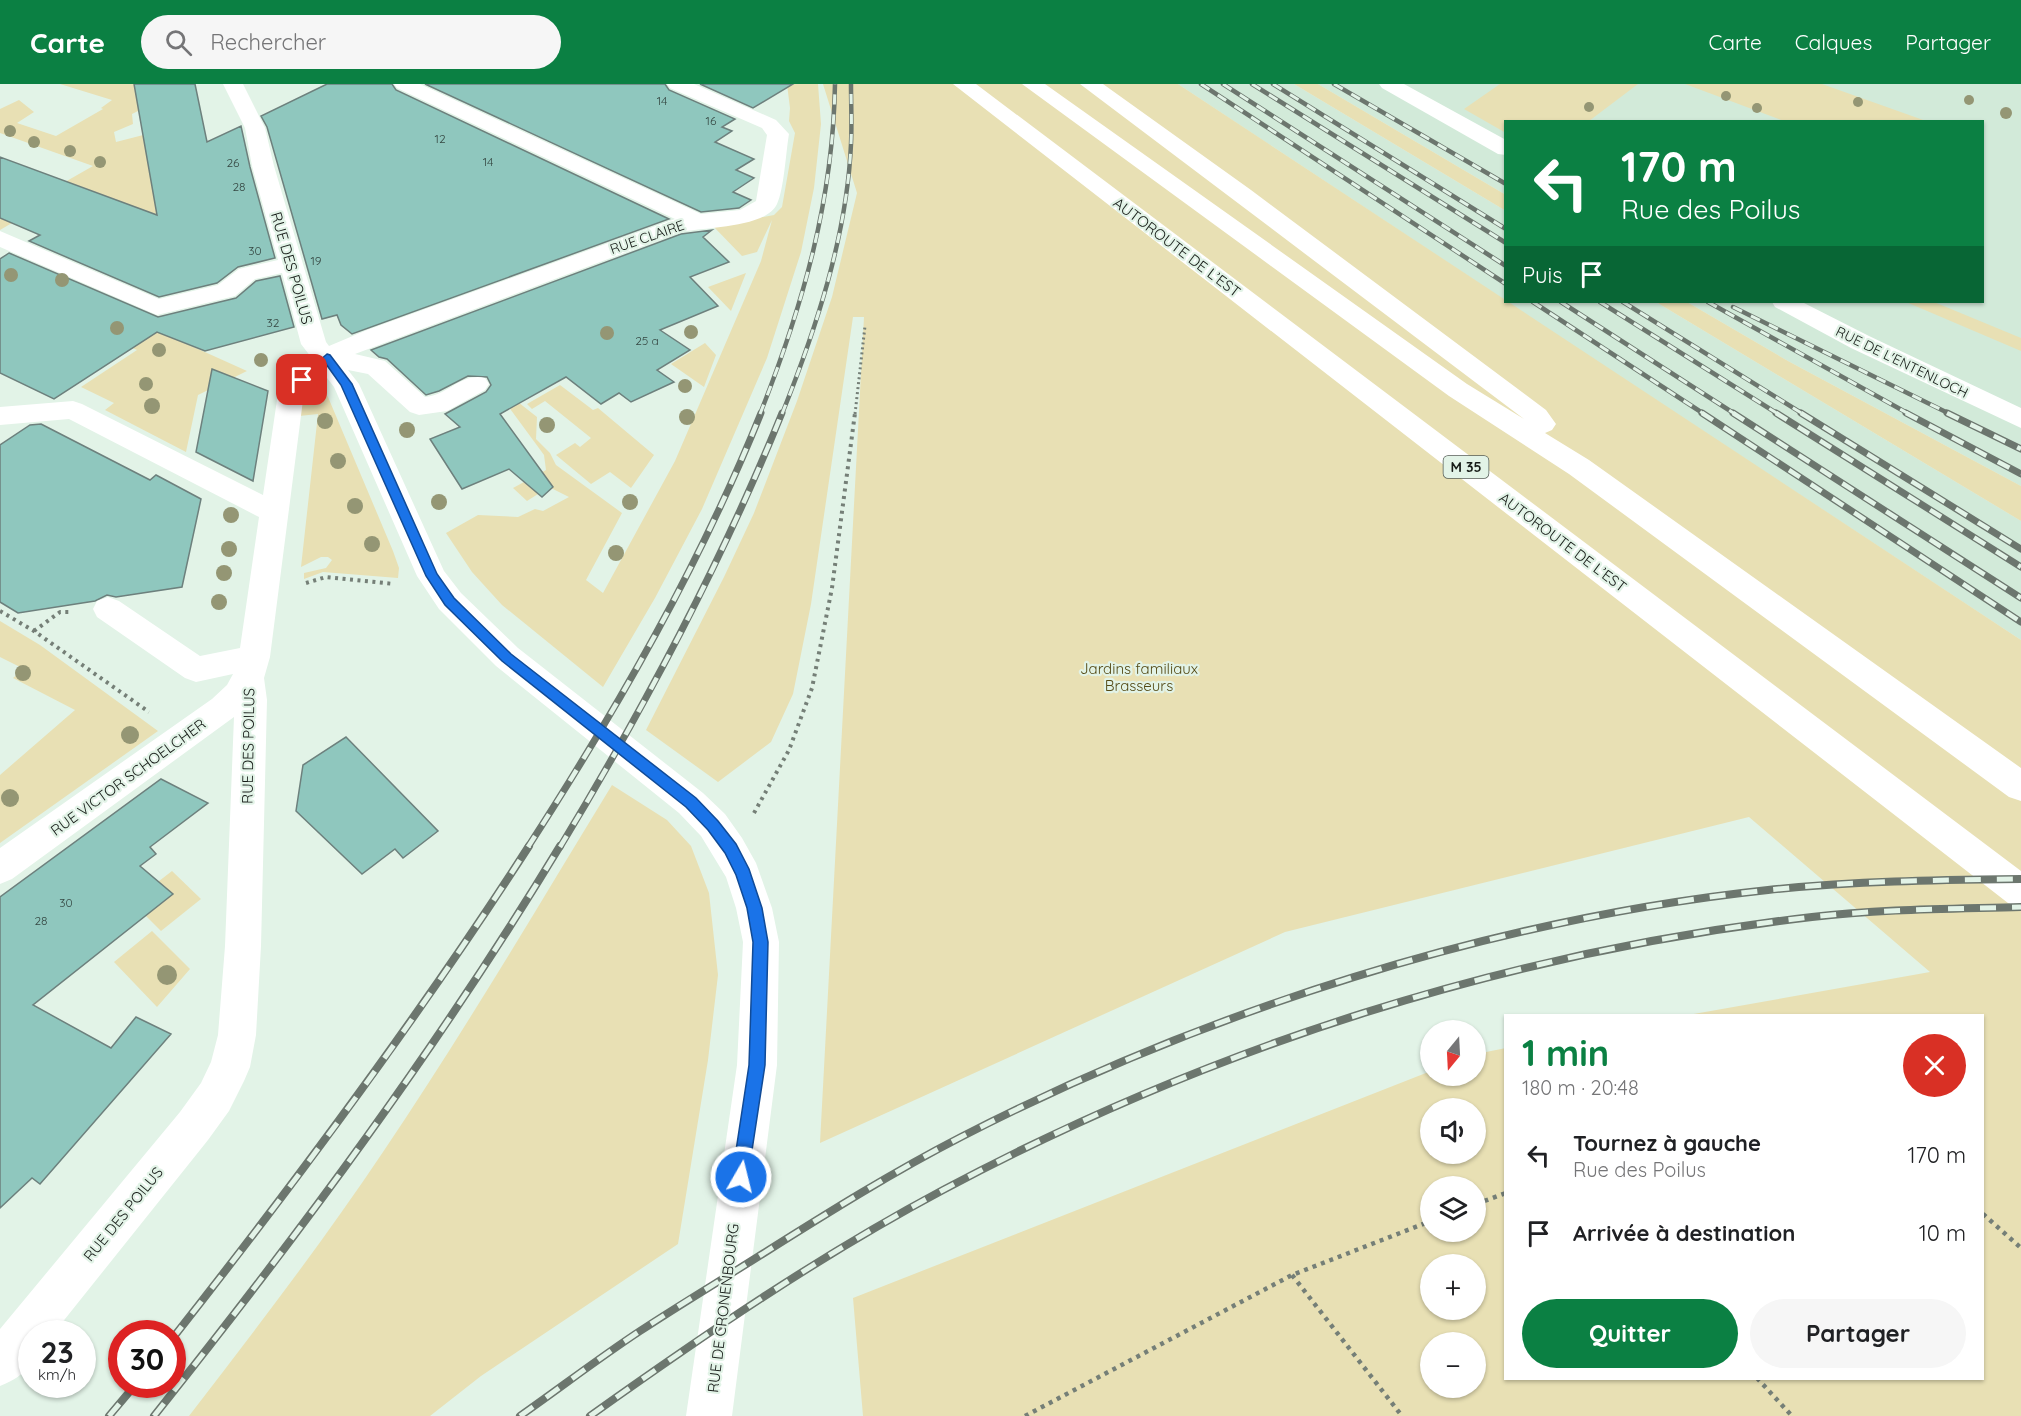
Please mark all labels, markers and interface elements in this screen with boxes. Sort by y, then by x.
search box [141,15,561,69]
text: Carte [30,25,105,60]
icon: search [162,26,195,59]
text: Rechercher [210,28,326,56]
text: Carte [1708,29,1762,55]
text: Calques [1795,29,1872,55]
text: Partager [1905,29,1991,55]
house number: 14 [657,93,667,108]
house number: 16 [706,113,717,128]
house number: 12 [434,131,446,146]
text: 170 m [1621,140,1737,193]
icon: left [1522,144,1600,222]
house number: 14 [483,154,493,169]
house number: 26 [226,155,240,170]
house number: 28 [232,179,246,194]
text: Rue des Poilus [1621,192,1800,226]
street label: AUTOROUTE DE L’EST [1110,193,1244,301]
street label: RUE DES POILUS [267,210,317,326]
street label: RUE CLAIRE [607,216,687,258]
house number: 30 [248,243,262,258]
house number: 19 [310,253,322,268]
icon: arrive [1575,258,1608,291]
text: Puis [1522,261,1563,289]
house number: 32 [267,315,280,330]
street label: RUE DE L'ENTENLOCH [1833,322,1971,402]
house number: 25 a [635,333,659,348]
pin [276,354,327,405]
icon: arrive [285,363,318,396]
road number: M 35 [1444,456,1488,478]
street label: AUTOROUTE DE L’EST [1496,488,1630,596]
park label: Jardins familiaux Brasseurs [1080,659,1198,695]
street label: RUE DES POILUS [237,688,259,804]
street label: RUE VICTOR SCHOELCHER [47,714,209,840]
house number: 30 [59,895,73,910]
house number: 28 [34,913,48,928]
north arrow [1420,1020,1486,1086]
map controls [1420,1020,1486,1398]
text: 1 min [1522,1030,1609,1075]
button: close [1903,1034,1966,1097]
text: 180 m · 20:48 [1522,1075,1639,1100]
button: sound [1420,1098,1486,1164]
text: Tournez à gauche [1573,1129,1761,1157]
icon: left [1522,1139,1555,1172]
text: 170 m [1907,1141,1966,1169]
position arrow [709,1145,773,1209]
text: Rue des Poilus [1573,1157,1706,1182]
street label: RUE DES POILUS [79,1163,167,1265]
button: layers [1420,1176,1486,1242]
icon: arrive [1522,1217,1555,1250]
text: Arrivée à destination [1573,1219,1795,1247]
text: 10 m [1919,1219,1966,1247]
street label: RUE DE CRONENBOURG [703,1222,743,1394]
button: + [1420,1254,1486,1320]
button: Quitter [1522,1299,1738,1368]
button: Partager [1750,1299,1966,1368]
speed limit sign: 30 [108,1320,186,1398]
button: − [1420,1332,1486,1398]
text: 23 [40,1333,74,1371]
text: km/h [38,1365,76,1384]

